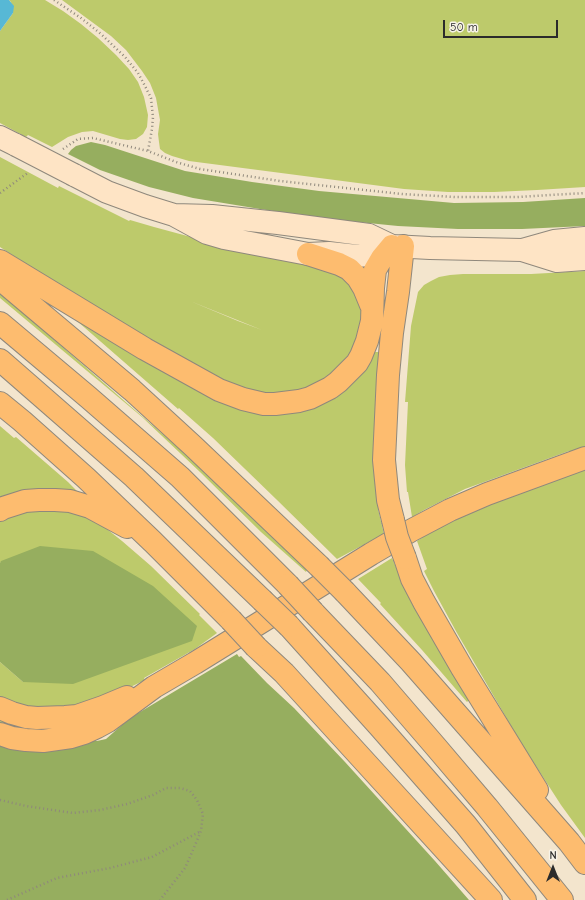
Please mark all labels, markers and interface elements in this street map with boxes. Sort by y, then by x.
scale bar [445,12,560,38]
text: 50 m [450,20,478,34]
north arrow [533,848,573,888]
text: N [549,849,557,862]

